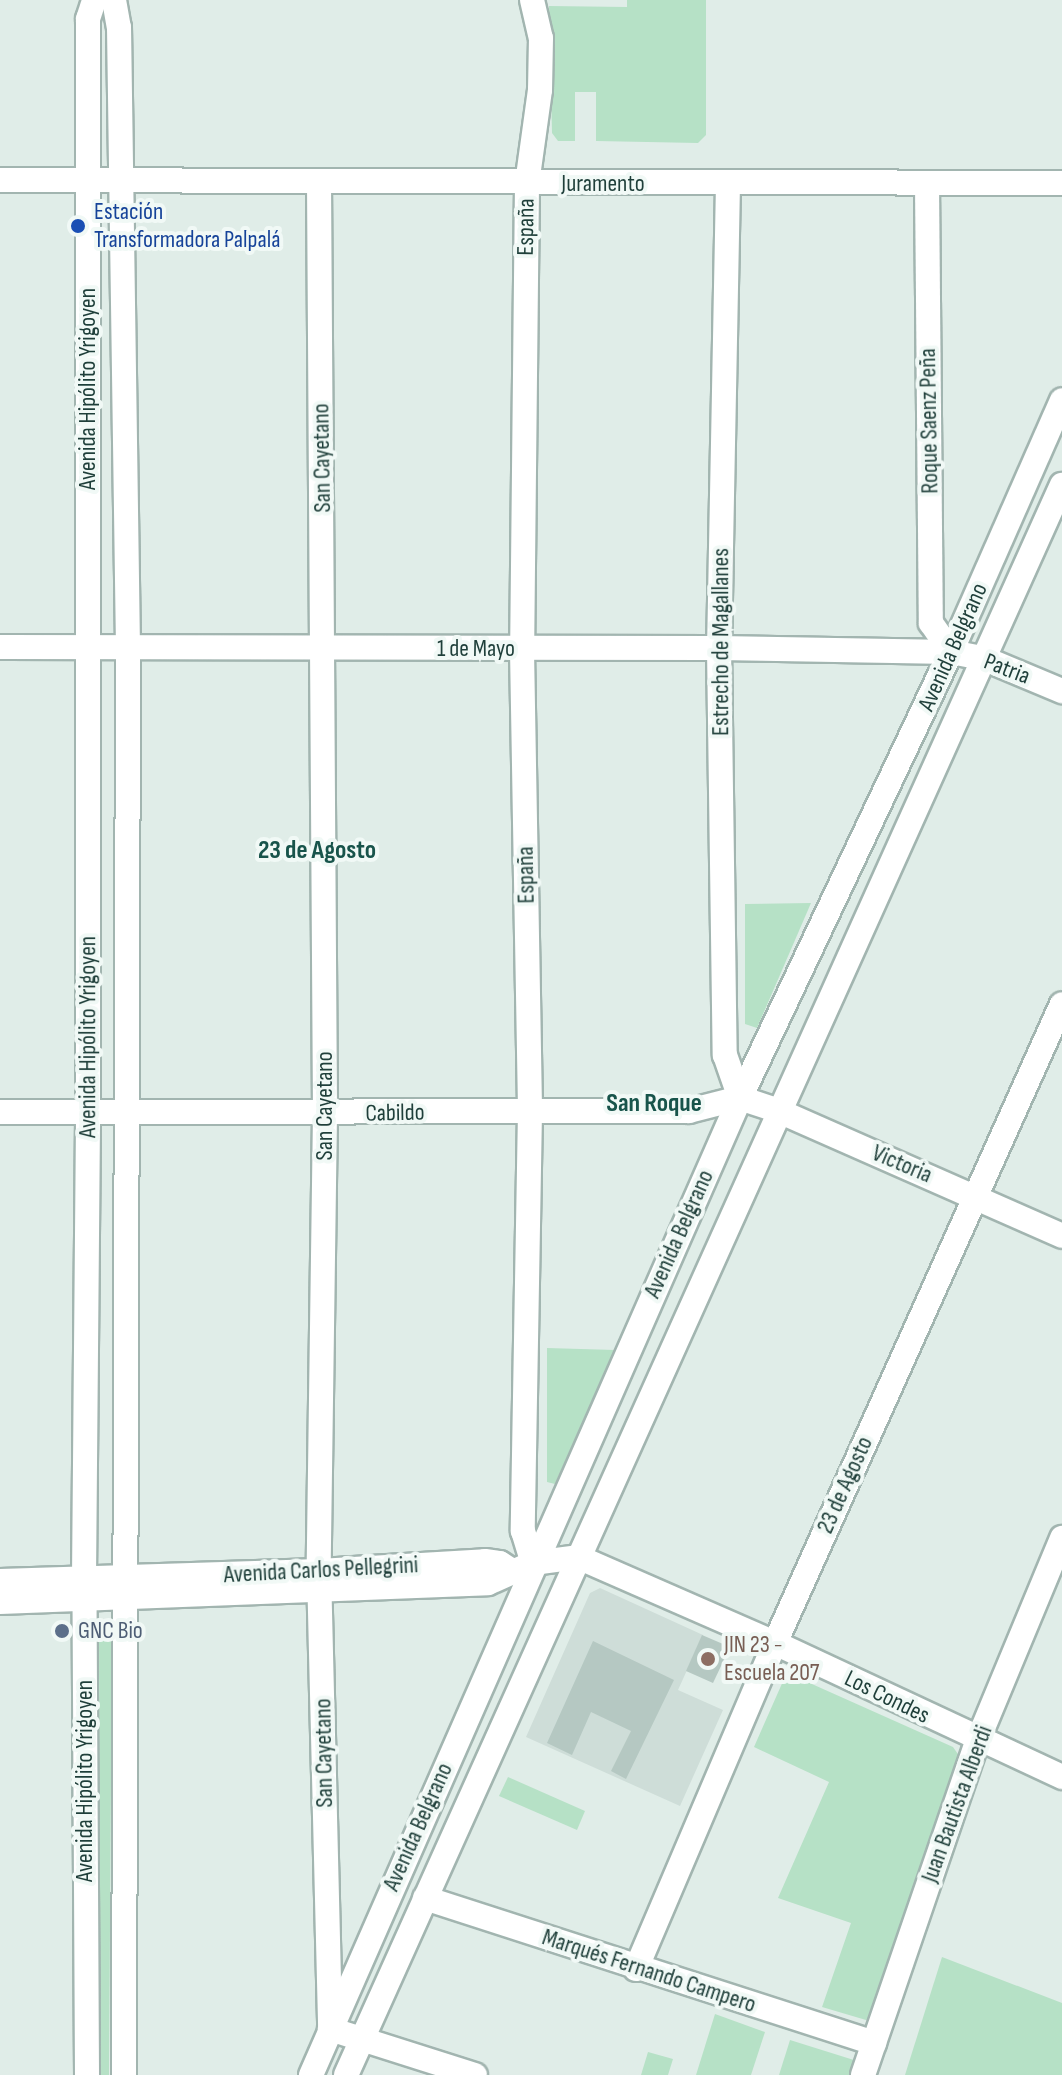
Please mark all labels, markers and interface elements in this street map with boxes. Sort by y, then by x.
street label: Juramento [561,170,645,198]
place label: Estación Transformadora Palpalá [94,198,280,254]
street label: España [511,198,541,256]
marker: Estación Transformadora Palpalá [69,217,87,235]
street label: Avenida Hipólito Yrigoyen [74,288,102,490]
street label: Roque Saenz Peña [913,348,945,494]
street label: San Cayetano [307,403,337,513]
street label: Estrecho de Magallanes [707,548,735,736]
street label: Avenida Belgrano [912,579,994,715]
street label: 1 de Mayo [437,635,515,663]
street label: Patria [980,647,1034,691]
district label: 23 de Agosto [258,835,376,867]
street label: España [511,846,541,904]
street label: Avenida Hipólito Yrigoyen [74,936,102,1138]
street label: San Cayetano [311,1051,339,1161]
district label: San Roque [606,1088,702,1120]
street label: Cabildo [365,1098,425,1128]
street label: Victoria [868,1139,936,1189]
street label: Avenida Belgrano [638,1166,720,1302]
street label: 23 de Agosto [811,1432,879,1538]
street label: Avenida Carlos Pellegrini [223,1551,419,1589]
place label: GNC Bio [78,1617,143,1645]
marker: GNC Bio [53,1622,71,1640]
place label: JIN 23 - Escuela 207 [724,1631,819,1687]
marker: JIN 23 - Escuela 207 [699,1650,717,1668]
street label: Los Condes [840,1664,934,1730]
street label: Avenida Hipólito Yrigoyen [71,1680,99,1882]
street label: San Cayetano [309,1698,339,1808]
street label: Juan Bautista Alberdi [915,1722,999,1886]
street label: Avenida Belgrano [377,1759,459,1895]
street label: Marqués Fernando Campero [539,1923,759,2019]

